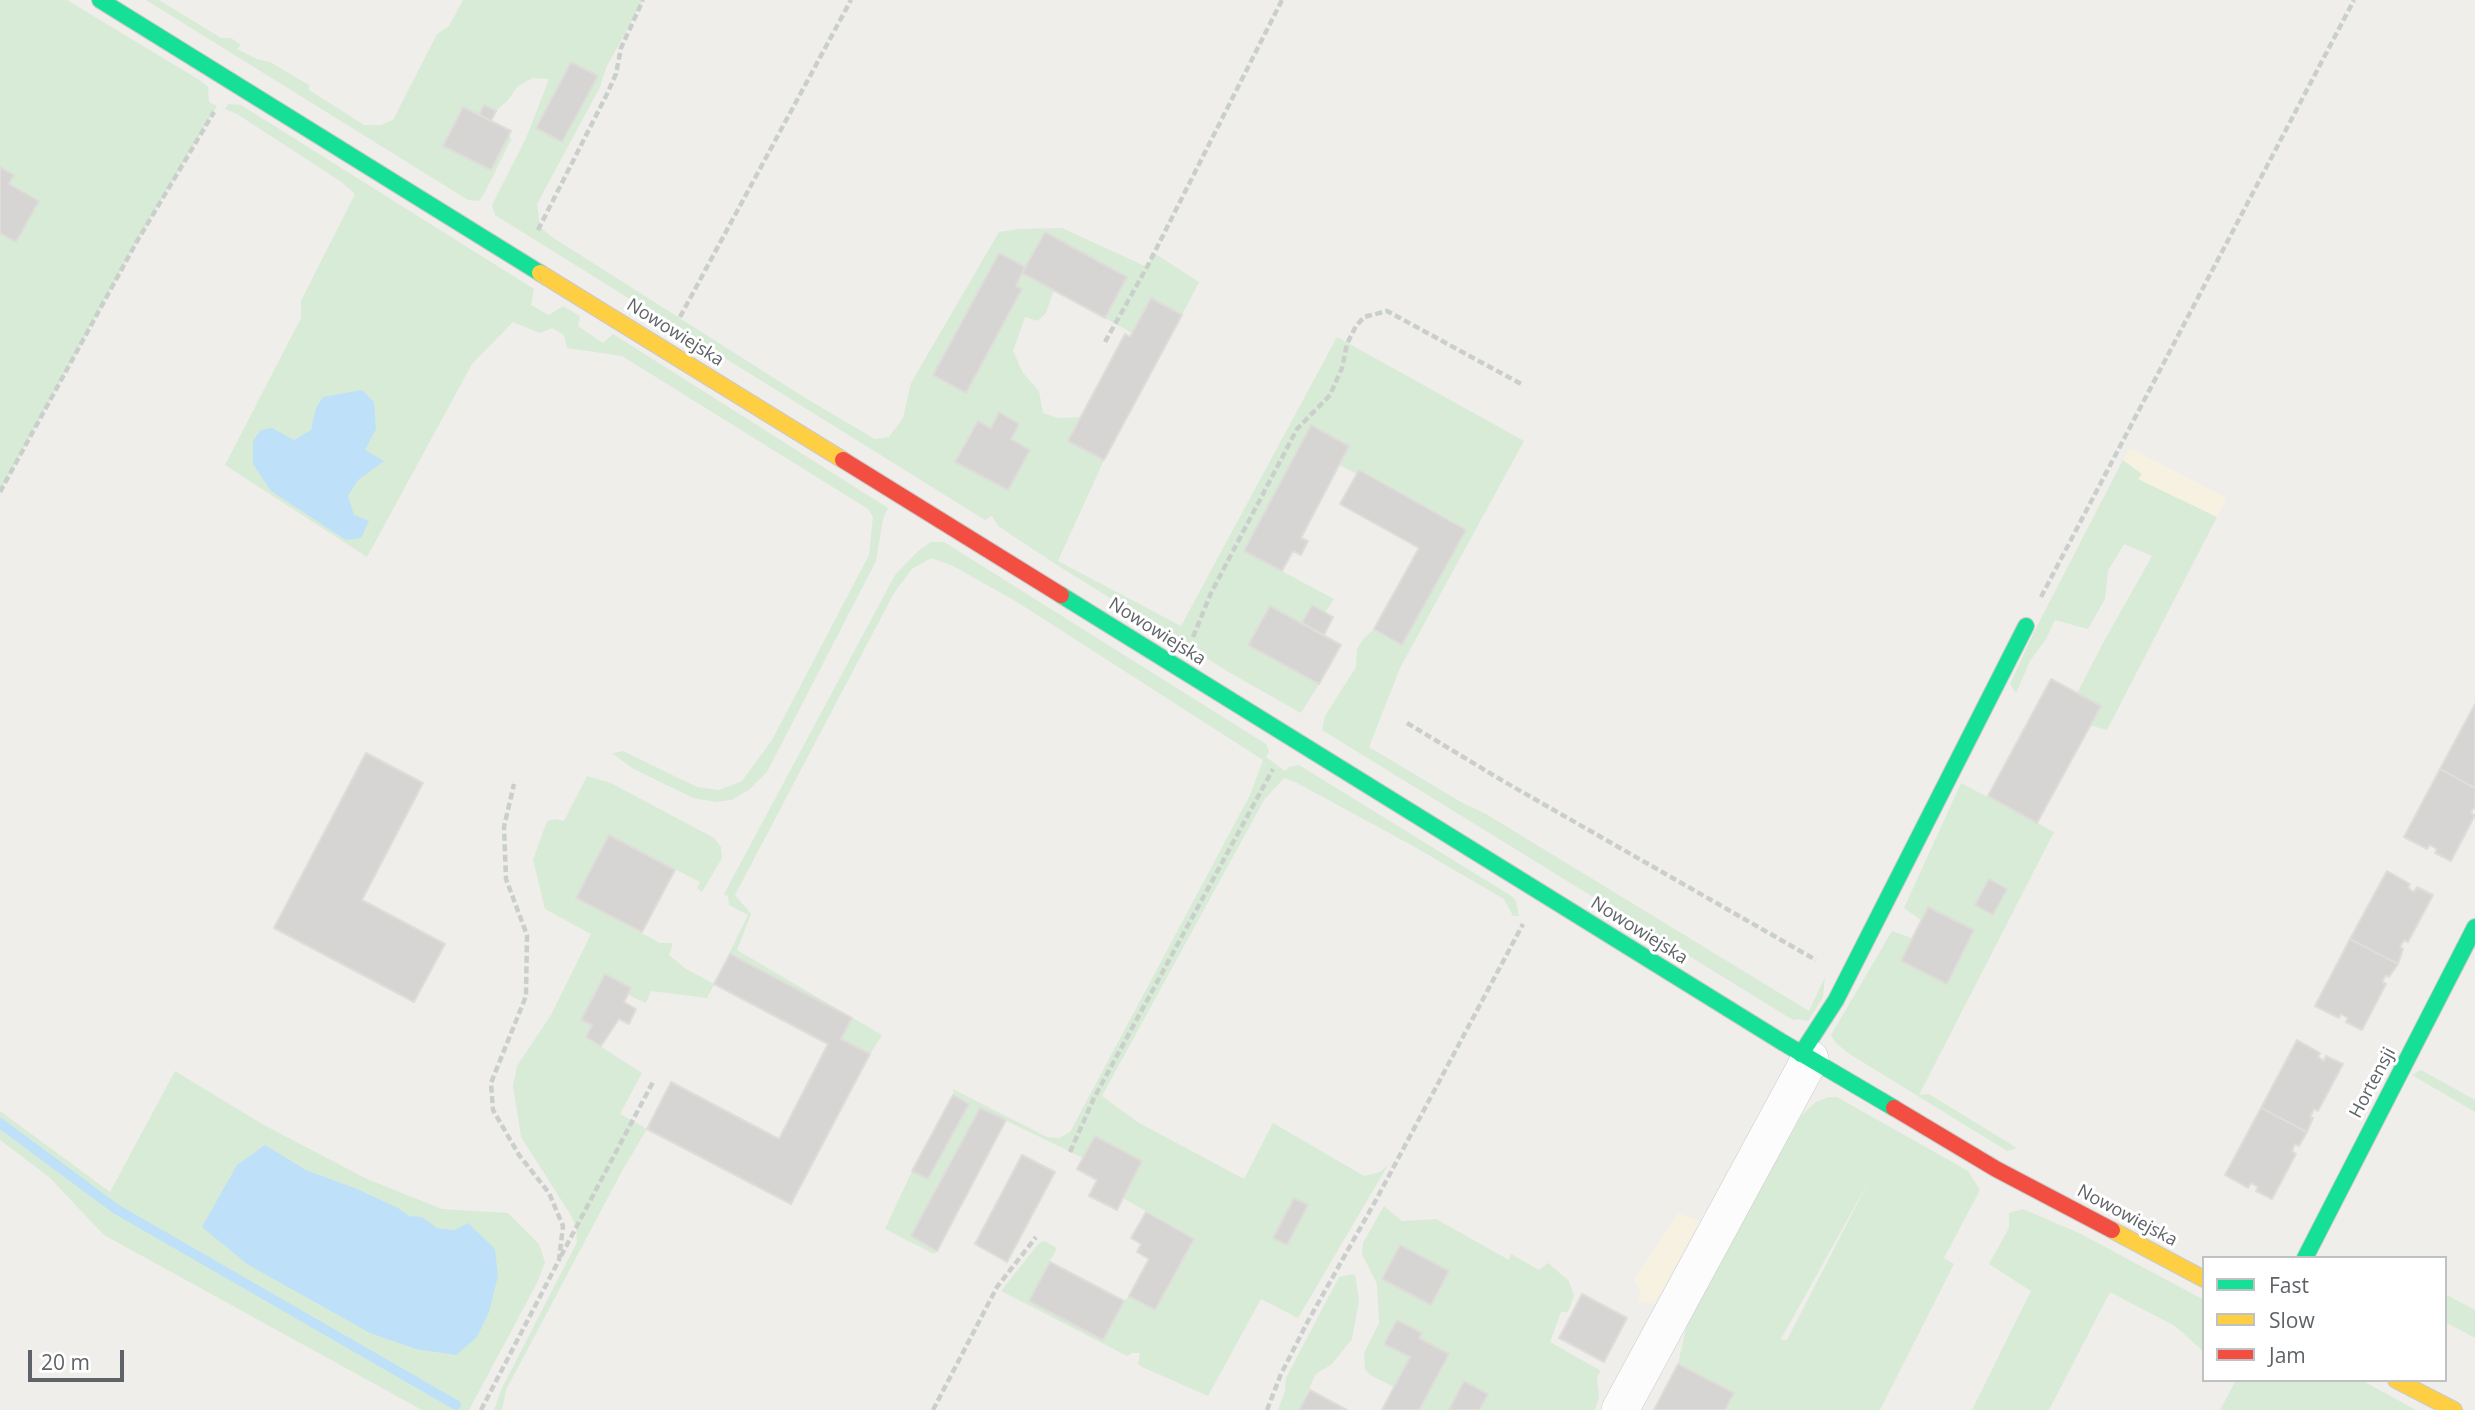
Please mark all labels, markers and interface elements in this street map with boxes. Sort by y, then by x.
street label: Nowowiejska [622,295,728,371]
street label: Nowowiejska [1104,594,1210,670]
street label: Nowowiejska [1586,893,1692,969]
street label: Hortensji [2345,1044,2401,1122]
street label: Nowowiejska [2073,1181,2181,1251]
legend [2202,1256,2447,1382]
text: Fast [2269,1271,2309,1299]
text: Slow [2269,1306,2315,1334]
scale bar [32,1336,128,1380]
text: Jam [2269,1341,2306,1369]
text: 20 m [41,1348,90,1376]

